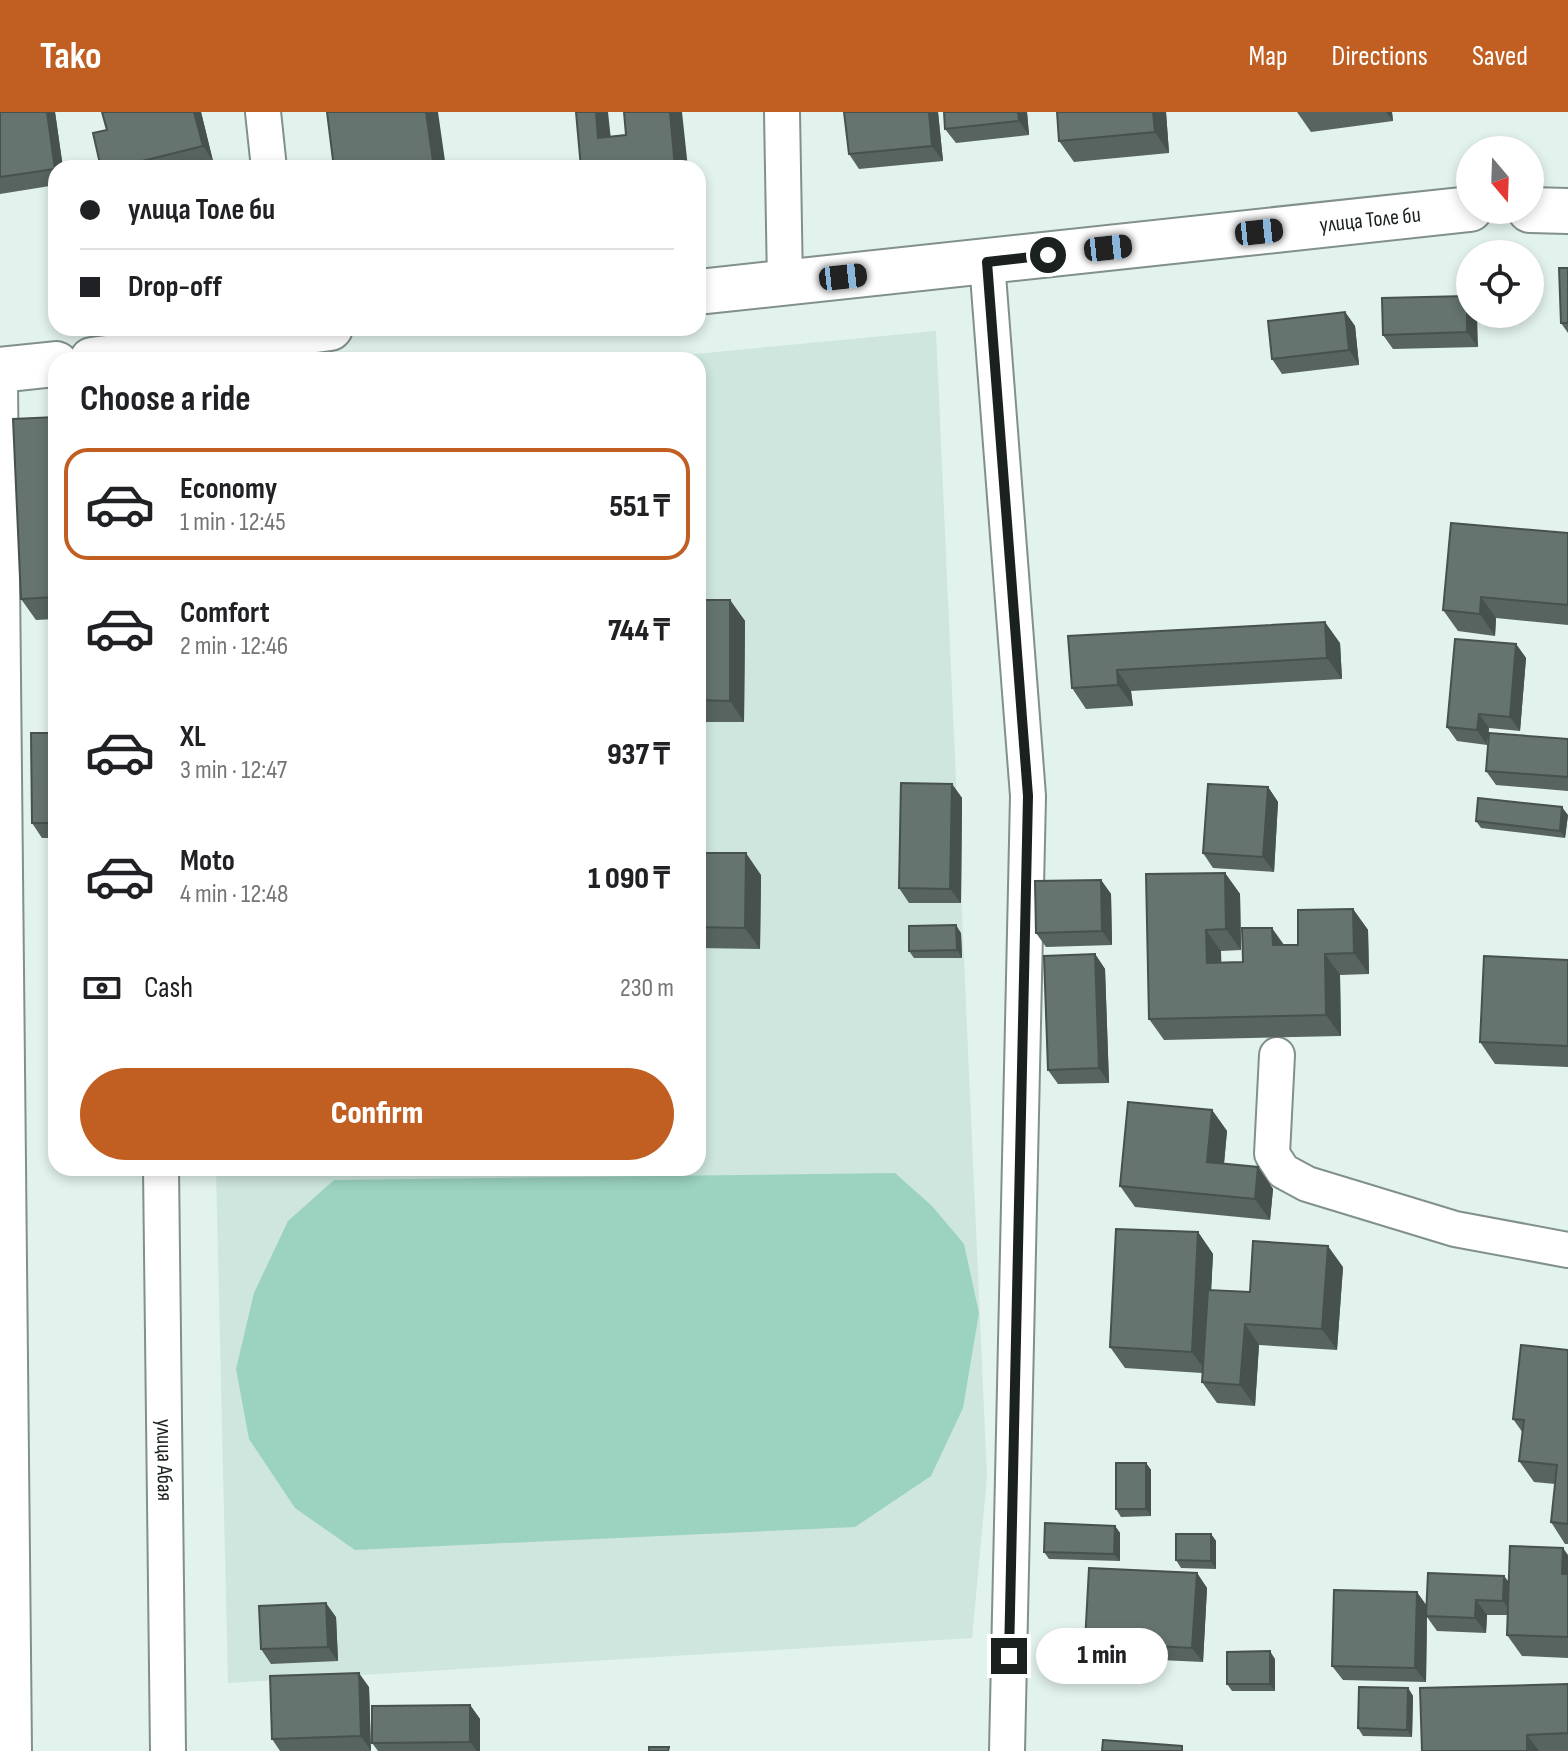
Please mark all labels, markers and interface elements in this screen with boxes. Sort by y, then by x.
text: Tako [40,34,102,79]
text: Map [1249,40,1288,73]
text: Directions [1332,40,1428,73]
text: Saved [1472,40,1528,73]
north arrow [1456,136,1544,224]
map controls [1456,136,1544,328]
text: улица Толе би [128,192,275,228]
street label: улица Толе би [1318,201,1422,239]
car [1234,218,1284,246]
car [1083,234,1133,262]
route start [1030,237,1066,273]
button: locate [1456,240,1544,328]
car [818,263,868,291]
text: Drop-off [128,269,222,305]
text: Choose a ride [80,378,251,421]
icon: car [84,468,156,540]
text: Economy [180,471,277,507]
text: 551 ₸ [609,489,670,525]
text: 1 min · 12:45 [180,507,286,538]
icon: car [84,592,156,664]
text: Comfort [180,595,270,631]
text: 744 ₸ [608,613,670,649]
text: 2 min · 12:46 [180,631,288,662]
icon: car [84,716,156,788]
text: XL [180,719,206,755]
text: 937 ₸ [607,737,670,773]
text: 3 min · 12:47 [180,755,287,786]
icon: car [84,840,156,912]
text: Moto [180,843,235,879]
text: 1 090 ₸ [588,861,670,897]
text: 4 min · 12:48 [180,879,288,910]
icon: cash [80,966,124,1010]
text: Cash [144,970,193,1006]
text: 230 m [620,973,674,1004]
button: Confirm [80,1068,674,1160]
street label: улица Абая [151,1419,178,1501]
callout: 1 min [1037,1628,1169,1684]
route end [991,1638,1027,1674]
text: 1 min [1077,1640,1127,1671]

